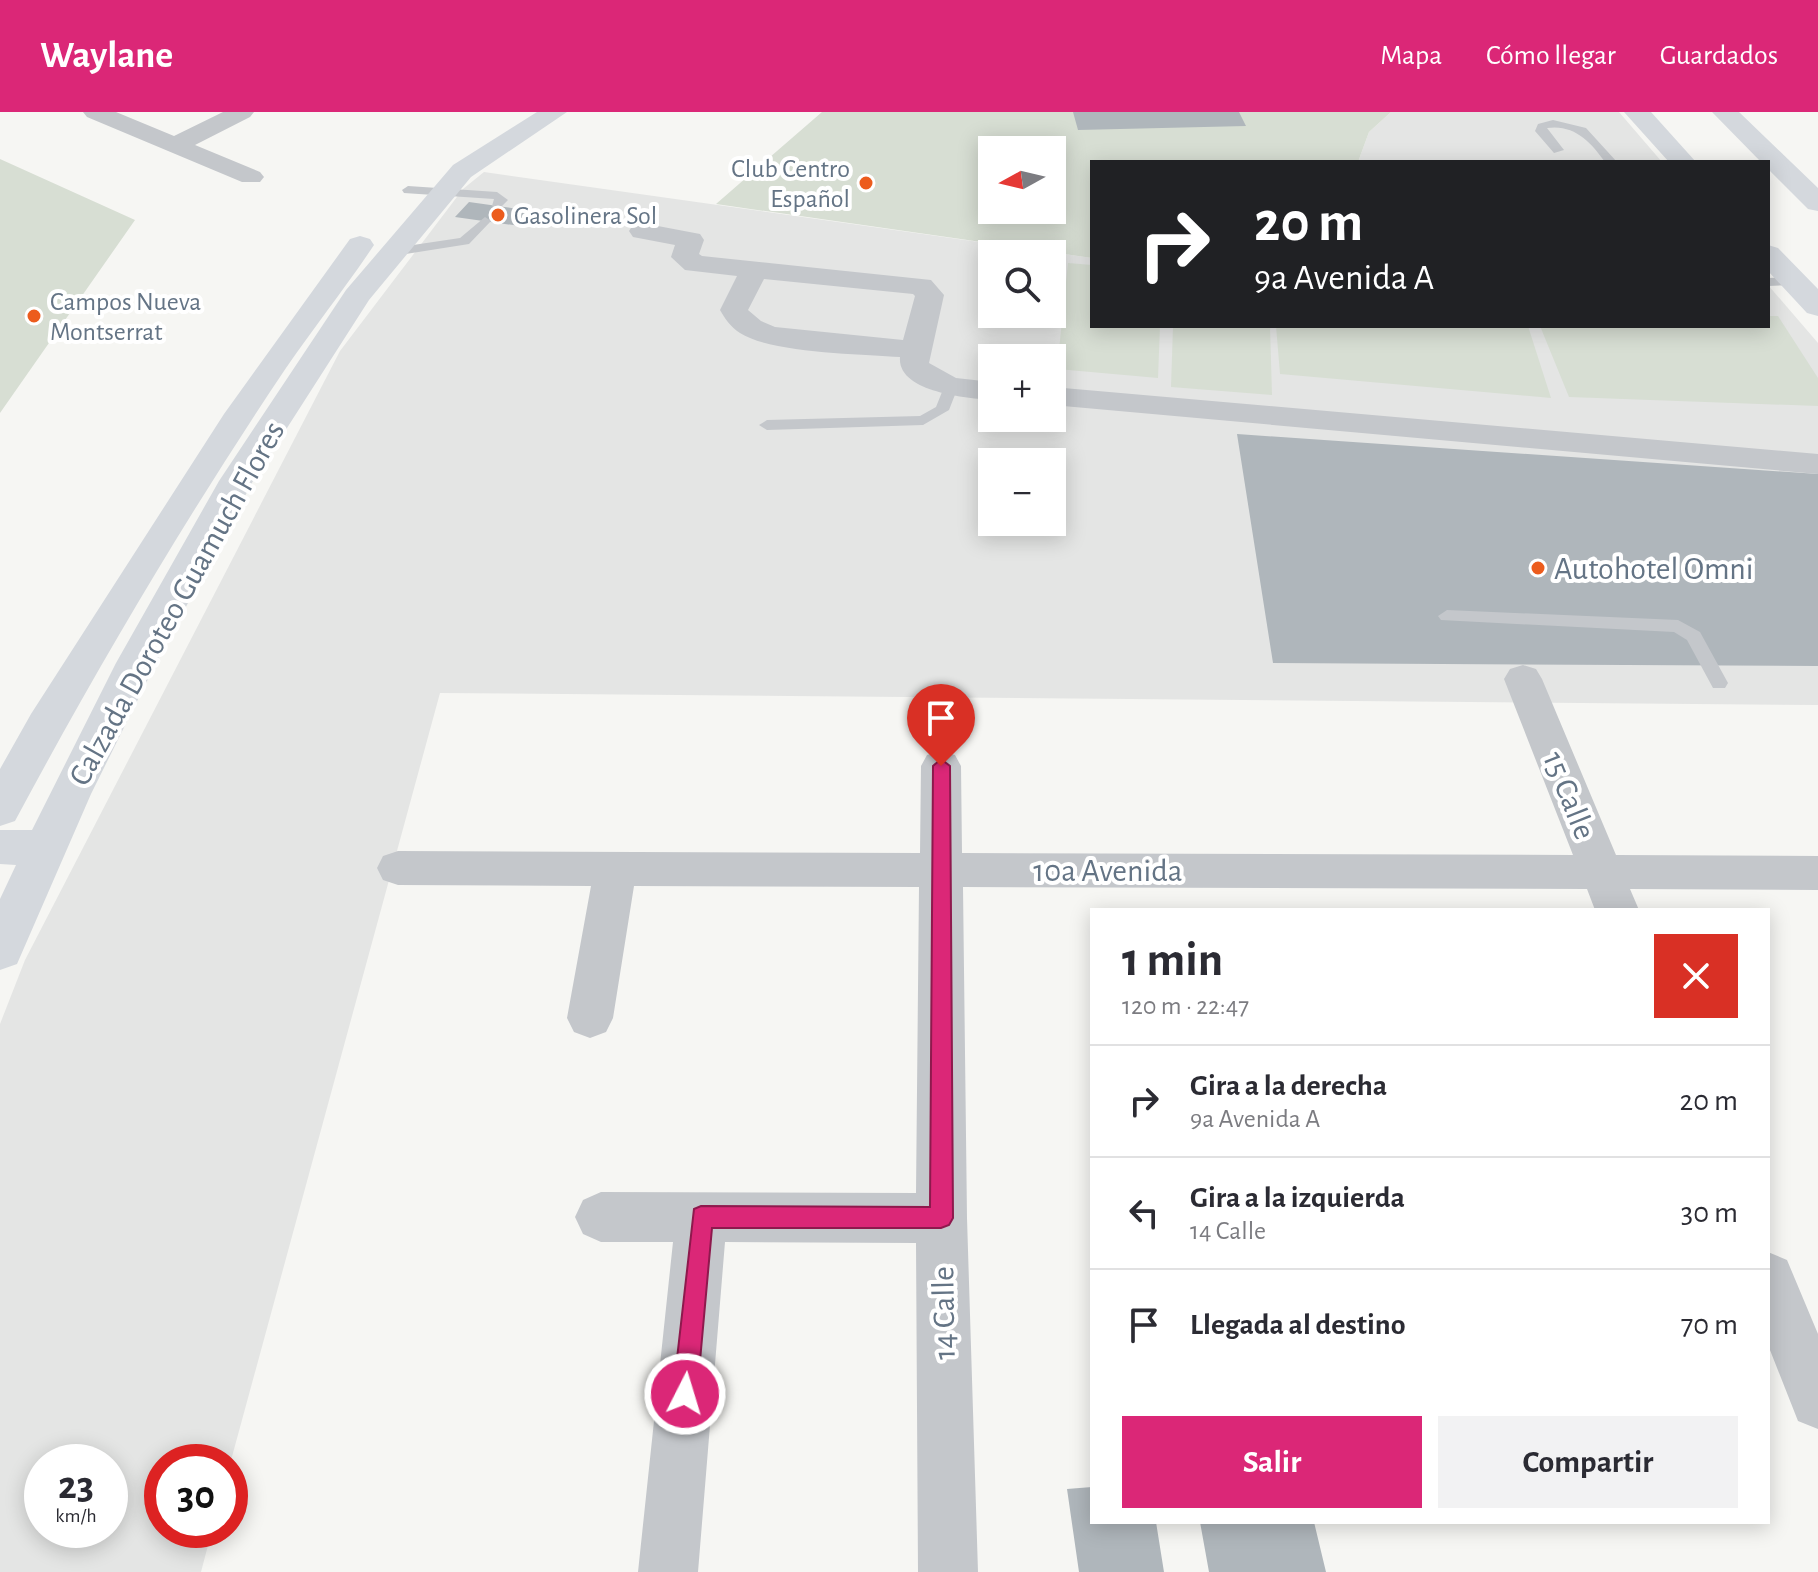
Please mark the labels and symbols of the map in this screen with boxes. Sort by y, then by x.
north arrow [978,136,1066,224]
place label: Club Centro Español [731,156,850,212]
marker: Club Centro Español [857,174,875,192]
place label: Gasolinera Sol [514,203,657,229]
marker: Gasolinera Sol [489,206,507,224]
place label: Campos Nueva Montserrat [50,289,201,345]
marker: Campos Nueva Montserrat [25,307,43,325]
street label: Calzada Doroteo Guamuch Flores [63,416,291,791]
place label: Autohotel Omni [1554,553,1754,585]
marker: Autohotel Omni [1529,559,1547,577]
pin [907,684,975,766]
street label: 15 Calle [1537,747,1601,844]
street label: 10a Avenida [1033,855,1183,887]
street label: 14 Calle [927,1266,961,1360]
position arrow [643,1352,727,1436]
speed limit sign: 30 [144,1444,248,1548]

